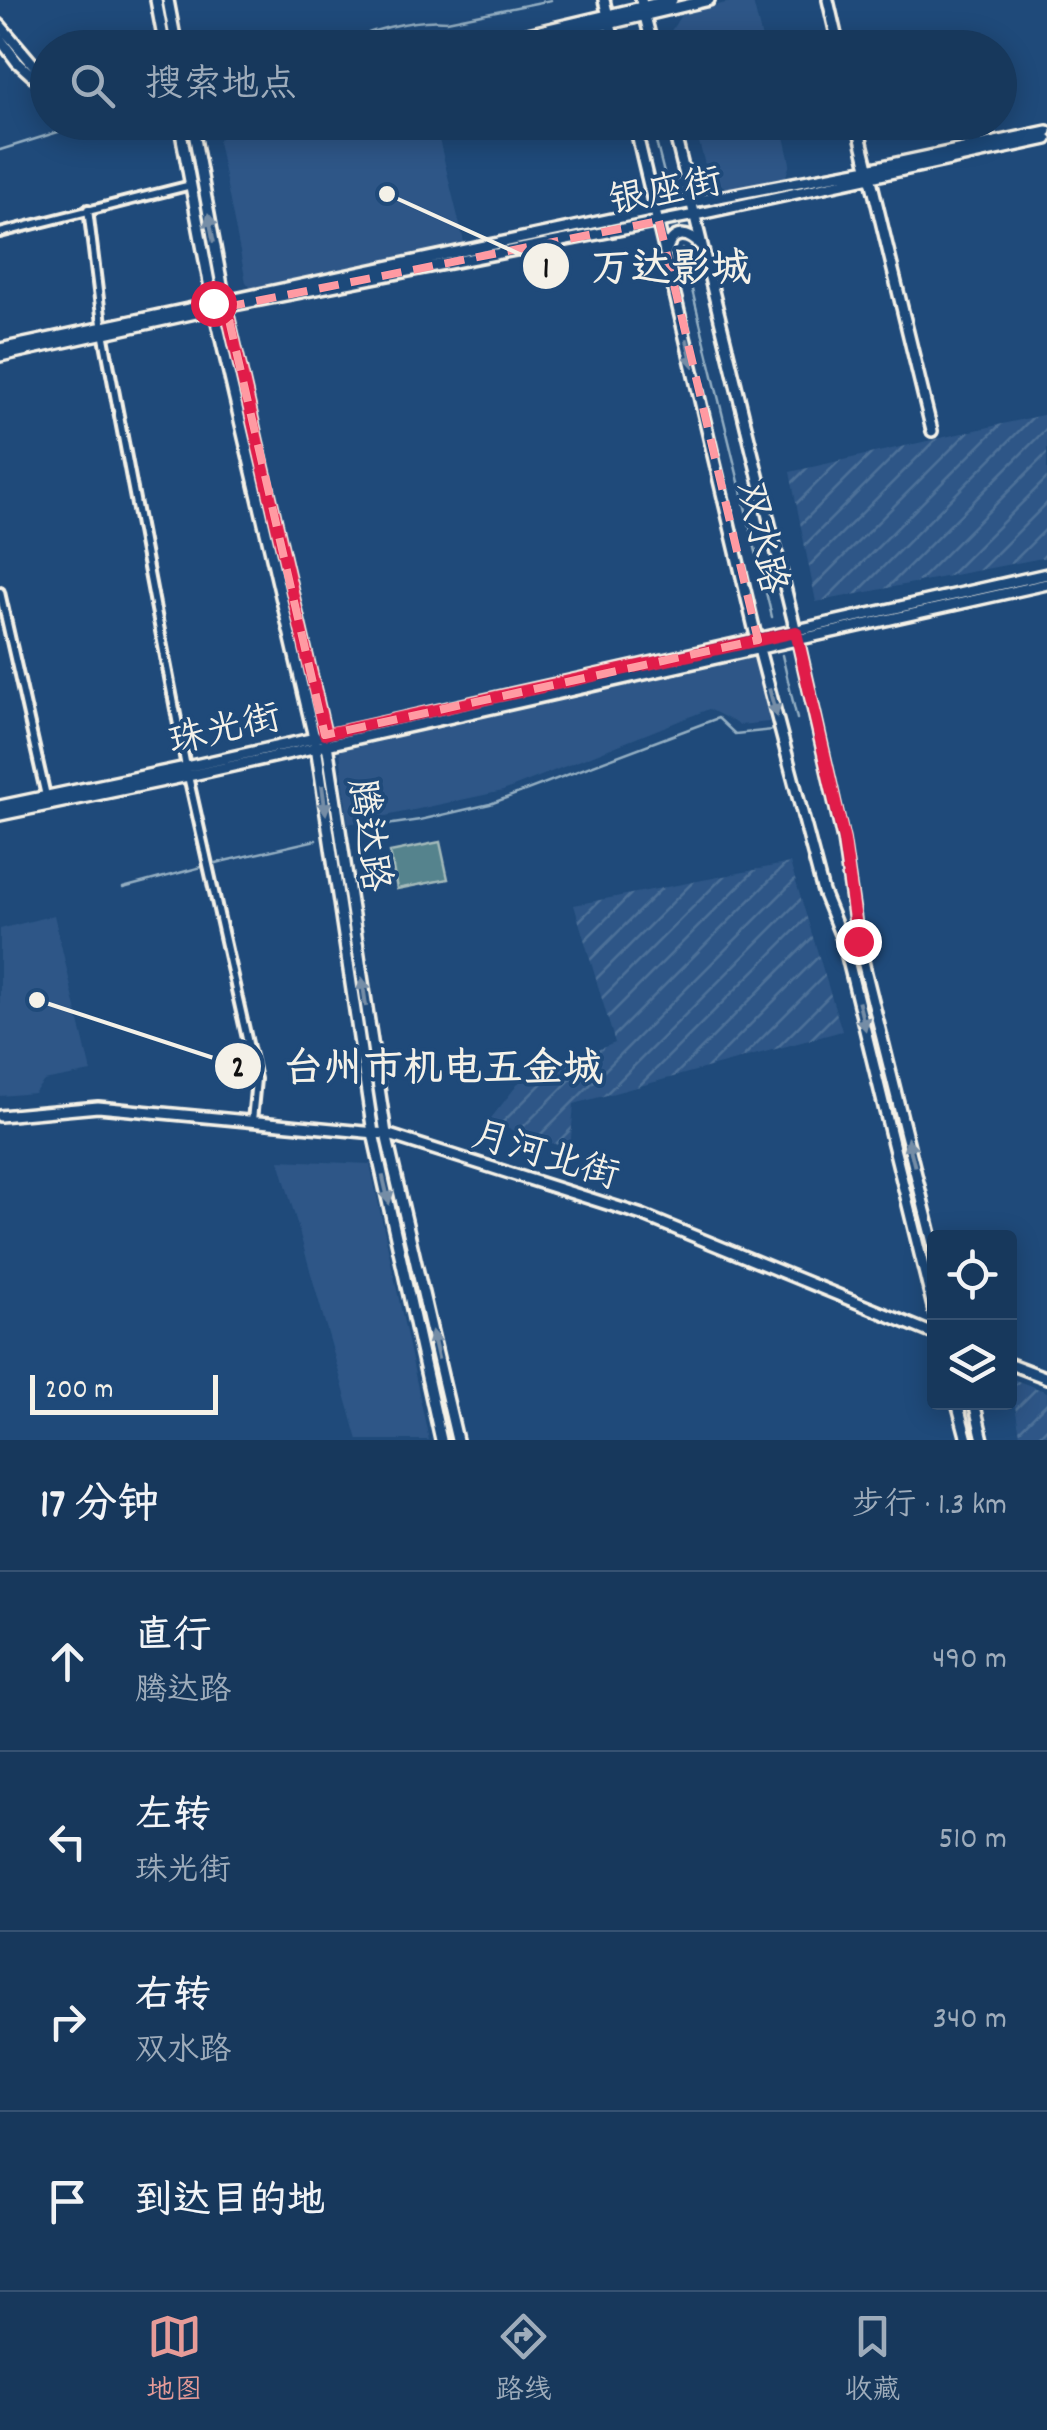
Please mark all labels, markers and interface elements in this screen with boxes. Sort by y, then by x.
search box [30,30,1017,140]
icon: search [65,58,120,113]
text: 搜索地点 [145,60,297,115]
street label: 银座街 [605,157,727,232]
one-way arrow [203,212,219,243]
callout: 万达影城 [521,231,771,301]
text: 万达影城 [591,244,751,301]
text: 1 [543,250,549,293]
route start [191,281,237,327]
one-way arrow [683,338,698,369]
street label: 双水路 [719,477,798,600]
one-way arrow [766,688,782,719]
street label: 珠光街 [164,693,287,772]
street label: 腾达路 [330,775,401,896]
one-way arrow [316,784,332,816]
route end [836,919,882,965]
one-way arrow [356,976,372,1008]
one-way arrow [854,1001,870,1032]
callout: 台州市机电五金城 [213,1031,623,1101]
text: 台州市机电五金城 [283,1044,603,1101]
text: 2 [231,1049,245,1092]
street label: 月河北街 [464,1110,625,1207]
one-way arrow [902,1136,918,1167]
one-way arrow [378,1174,394,1205]
map controls [927,1230,1017,1410]
button: locate [927,1230,1017,1320]
button: layers [927,1320,1017,1410]
one-way arrow [427,1329,442,1360]
scale bar [30,1370,218,1414]
text: 200 m [45,1372,113,1412]
text: 17 分钟 [40,1478,159,1538]
text: 步行 · 1.3 km [852,1484,1007,1530]
text: 直行 [135,1611,211,1666]
icon: ahead [40,1634,95,1689]
text: 490 m [932,1638,1007,1684]
text: 腾达路 [135,1670,231,1716]
text: 左转 [135,1791,211,1846]
icon: left [40,1814,95,1869]
text: 510 m [938,1818,1007,1864]
text: 珠光街 [135,1850,231,1896]
text: 右转 [135,1971,211,2026]
icon: right [40,1994,95,2049]
text: 340 m [933,1998,1007,2044]
text: 双水路 [135,2030,231,2076]
icon: arrive [40,2174,95,2229]
text: 到达目的地 [135,2176,325,2231]
tab: 地图 [146,2309,203,2413]
tab: 路线 [495,2309,552,2413]
tab: 收藏 [844,2309,901,2413]

